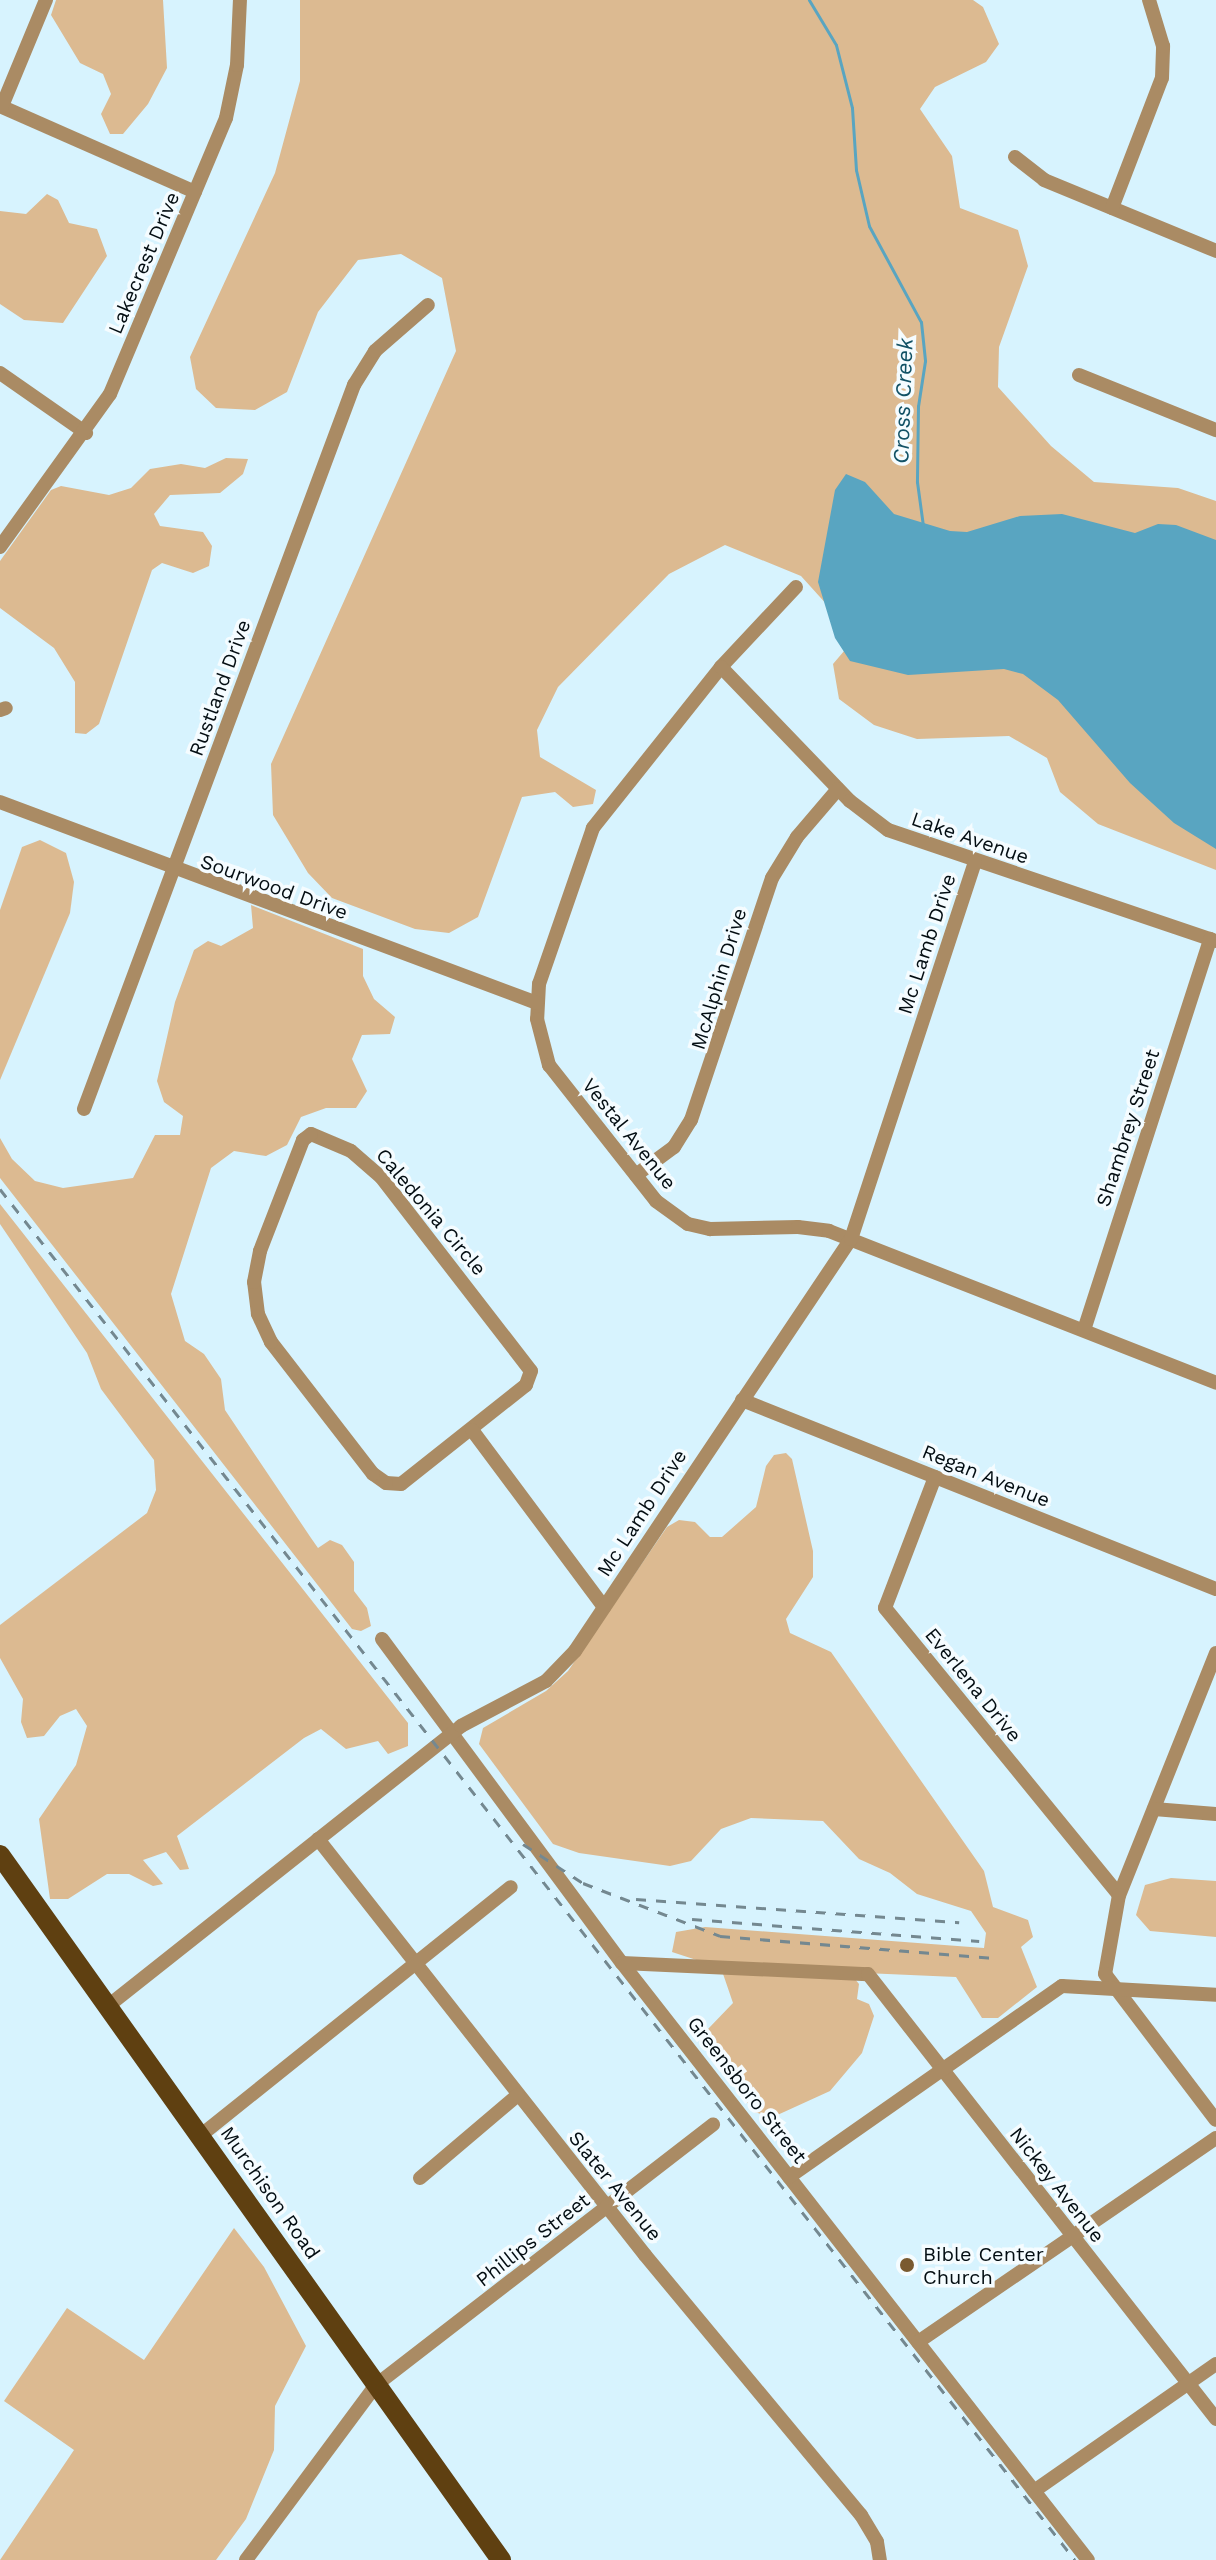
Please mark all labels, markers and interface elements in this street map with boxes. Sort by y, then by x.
street label: Lakecrest Drive [103,188,185,338]
water label: Cross Creek [888,338,918,464]
street label: Rustland Drive [184,617,256,759]
street label: Lake Avenue [908,807,1032,869]
street label: Sourwood Drive [197,849,351,925]
street label: Mc Lamb Drive [893,871,961,1017]
street label: McAlphin Drive [686,905,752,1053]
street label: Shambrey Street [1091,1046,1165,1210]
street label: Vestal Avenue [576,1073,682,1195]
street label: Caledonia Circle [371,1143,491,1281]
street label: Regan Avenue [918,1439,1054,1513]
street label: Mc Lamb Drive [592,1445,692,1581]
street label: Everlena Drive [920,1623,1026,1747]
street label: Greensboro Street [682,2012,812,2168]
street label: Murchison Road [215,2122,325,2264]
street label: Nickey Avenue [1004,2122,1110,2248]
street label: Slater Avenue [563,2126,667,2246]
street label: Phillips Street [471,2188,595,2292]
place label: Bible Center Church [923,2242,1044,2289]
marker: Bible Center Church [898,2256,916,2274]

